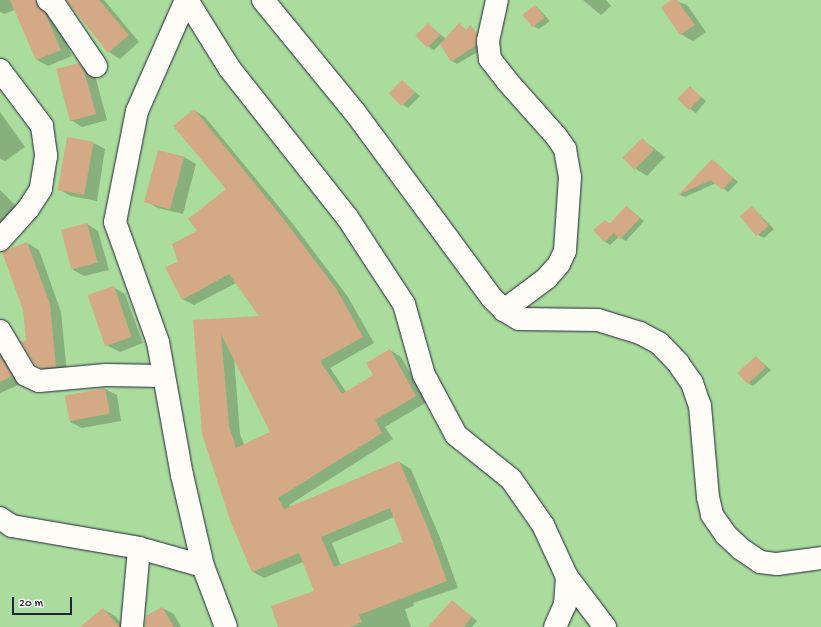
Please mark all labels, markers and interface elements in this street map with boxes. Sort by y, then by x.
scale bar [14,589,74,615]
text: 20 m [19,597,43,611]

